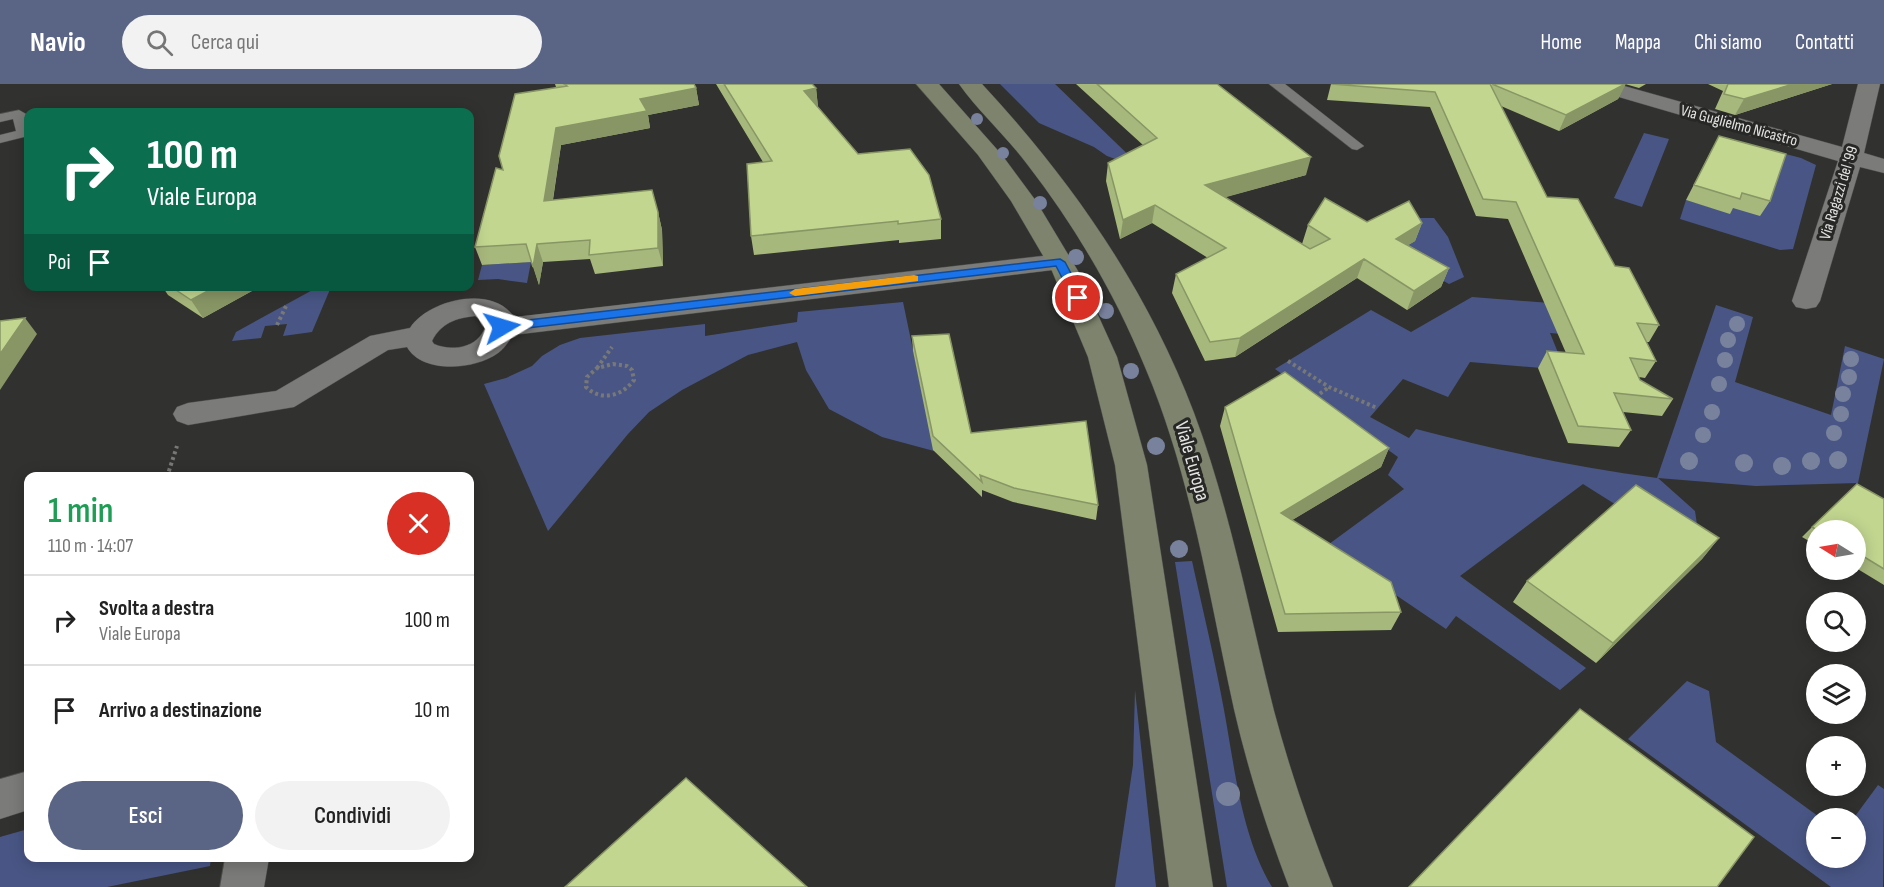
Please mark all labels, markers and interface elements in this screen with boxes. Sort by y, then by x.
search box [122,15,542,69]
text: Navio [30,26,86,59]
icon: search [143,26,176,59]
text: Cerca qui [191,29,259,56]
text: Home [1541,30,1582,55]
text: Mappa [1615,30,1661,55]
text: Chi siamo [1694,30,1762,55]
text: Contatti [1795,30,1854,55]
street label: Via Guglielmo Nicastro [1678,101,1800,151]
text: 100 m [147,130,238,181]
icon: right [48,132,126,210]
street label: Via Ragazzi del '99 [1816,144,1862,242]
text: Viale Europa [147,181,257,213]
icon: arrive [83,246,116,279]
text: Poi [48,249,71,276]
pin [1052,272,1103,323]
icon: arrive [1061,281,1094,314]
position arrow [470,295,534,359]
street label: Viale Europa [1169,418,1215,504]
text: 1 min [48,490,113,533]
button: close [387,492,450,555]
north arrow [1806,520,1866,580]
map controls [1806,520,1866,868]
text: 110 m · 14:07 [48,534,133,558]
button: search [1806,592,1866,652]
text: Svolta a destra [99,595,214,622]
icon: right [48,604,81,637]
text: 100 m [405,607,450,634]
text: Viale Europa [99,622,181,646]
button: layers [1806,664,1866,724]
icon: arrive [48,694,81,727]
text: Arrivo a destinazione [99,697,262,724]
text: 10 m [415,697,450,724]
button: + [1806,736,1866,796]
button: Esci [48,781,243,850]
button: Condividi [255,781,450,850]
button: − [1806,808,1866,868]

